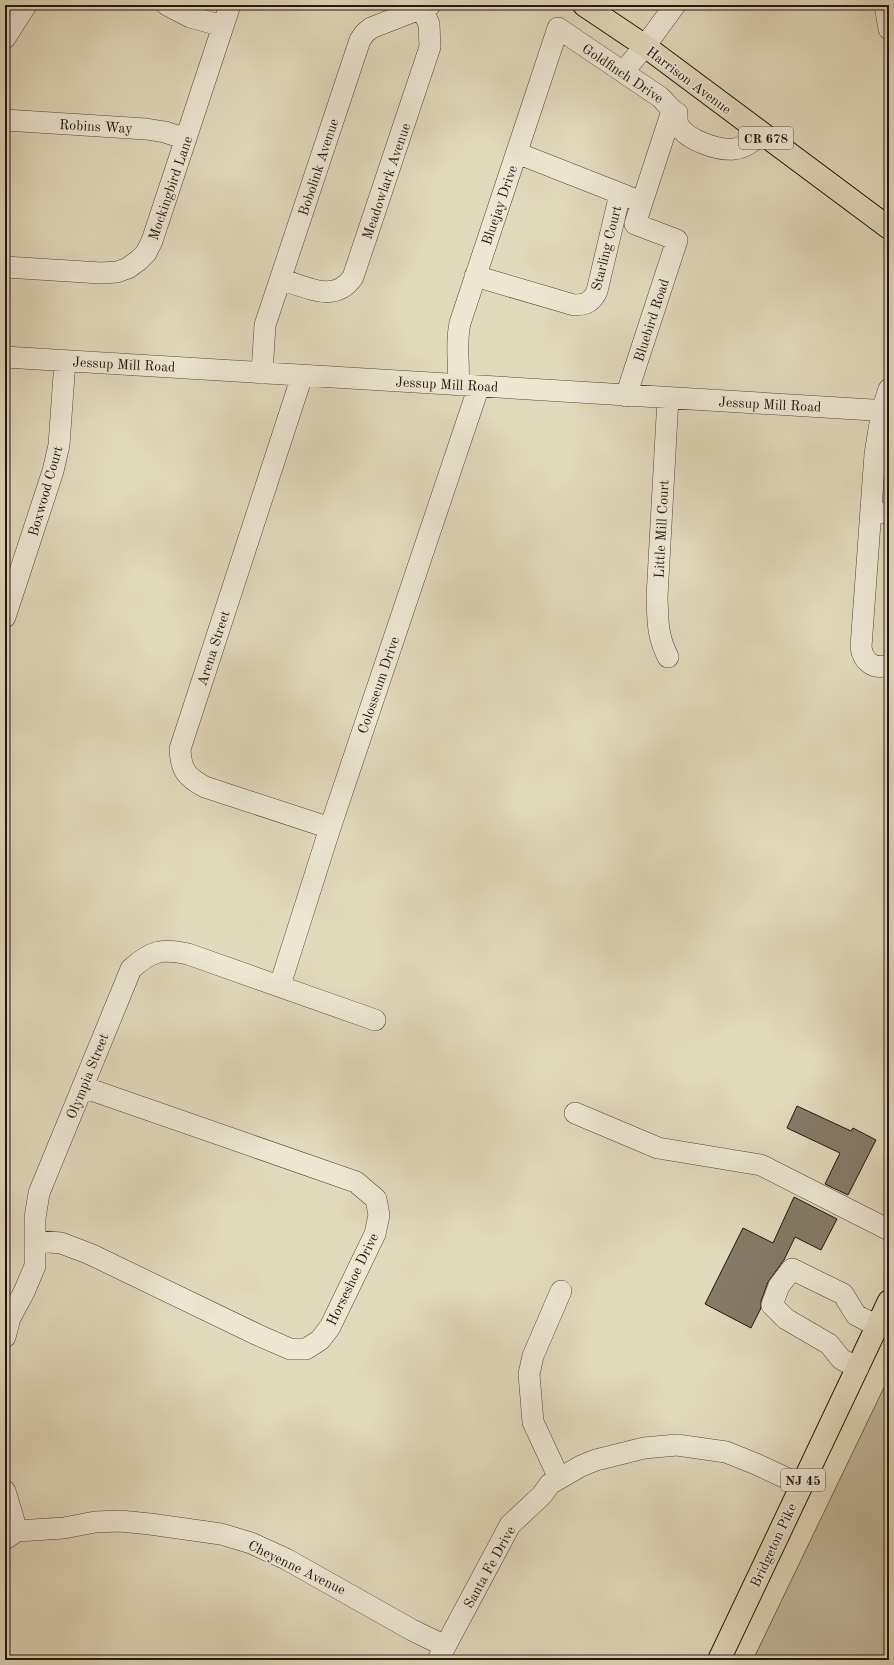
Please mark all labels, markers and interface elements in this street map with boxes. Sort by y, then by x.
street label: Goldfinch Drive [579,42,665,106]
street label: Harrison Avenue [643,44,733,117]
street label: Bobolink Avenue [297,117,341,218]
street label: Robins Way [59,118,134,136]
street label: Meadowlark Avenue [360,121,413,241]
road number: CR 678 [739,127,793,149]
street label: Mockingbird Lane [147,134,195,242]
street label: Bluejay Drive [480,164,520,247]
street label: Starling Court [590,204,624,292]
street label: Bluebird Road [632,277,672,364]
street label: Jessup Mill Road [72,355,176,375]
street label: Jessup Mill Road [395,375,499,395]
street label: Jessup Mill Road [718,395,822,415]
street label: Boxwood Court [26,444,66,538]
street label: Little Mill Court [652,479,672,579]
street label: Arena Street [195,609,233,688]
street label: Colosseum Drive [356,635,402,736]
street label: Olympia Street [64,1031,112,1121]
street label: Horseshoe Drive [325,1231,381,1328]
road number: NJ 45 [781,1469,825,1491]
street label: Bridgeton Pike [748,1501,799,1590]
street label: Santa Fe Drive [462,1524,518,1611]
street label: Cheyenne Avenue [246,1538,348,1598]

